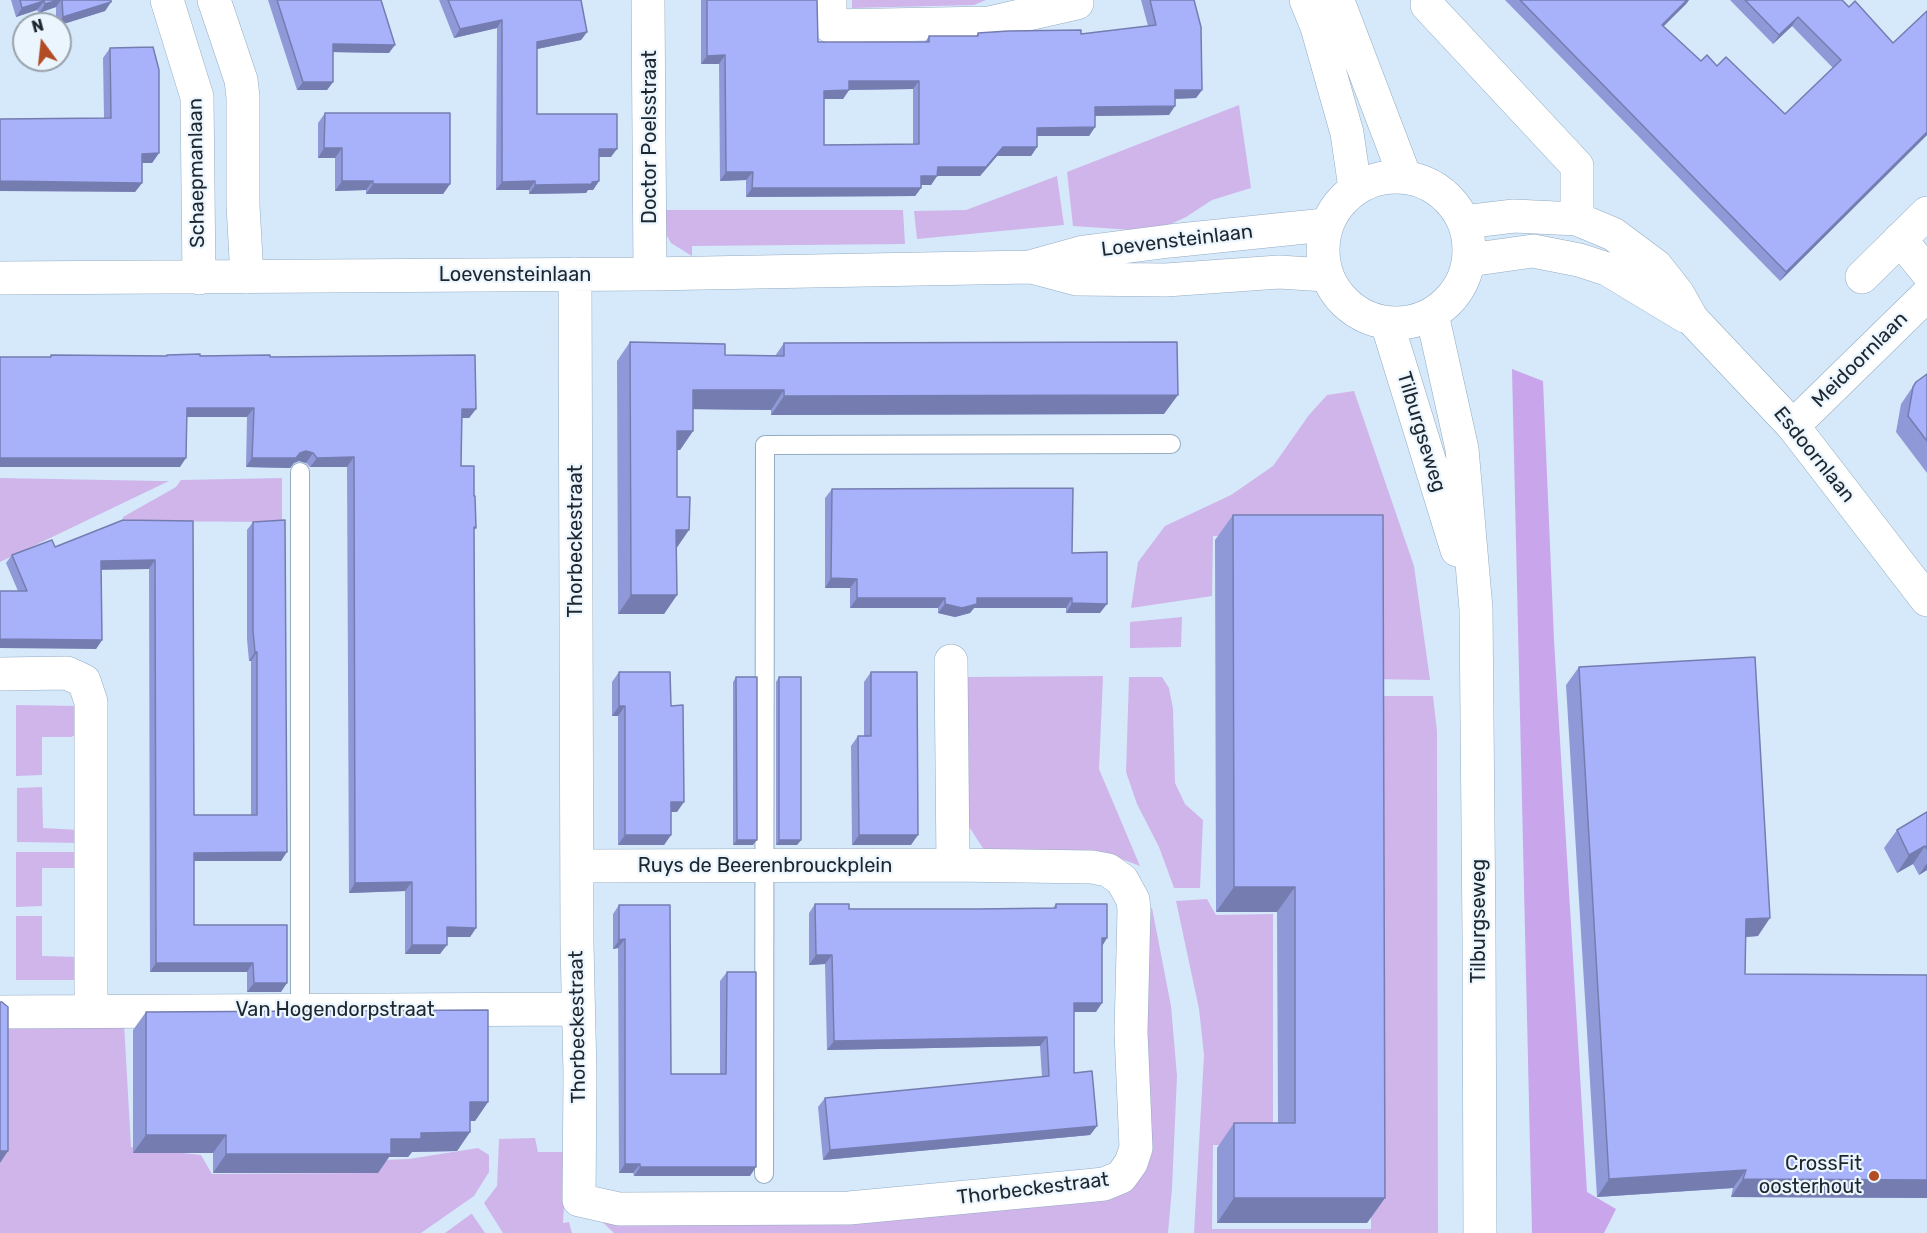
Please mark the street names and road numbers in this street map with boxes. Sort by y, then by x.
street label: Doctor Poelsstraat [638,50,662,224]
street label: Schaepmanlaan [184,98,210,248]
street label: Loevensteinlaan [1100,220,1254,262]
street label: Loevensteinlaan [439,263,591,287]
street label: Meidoornlaan [1807,307,1913,413]
street label: Tilburgseweg [1391,369,1451,495]
street label: Esdoornlaan [1768,402,1860,508]
street label: Thorbeckestraat [564,465,588,617]
street label: Ruys de Beerenbrouckplein [638,854,892,878]
street label: Tilburgseweg [1467,859,1491,983]
street label: Thorbeckestraat [565,950,591,1104]
street label: Van Hogendorpstraat [235,998,435,1022]
street label: Thorbeckestraat [956,1168,1110,1210]

